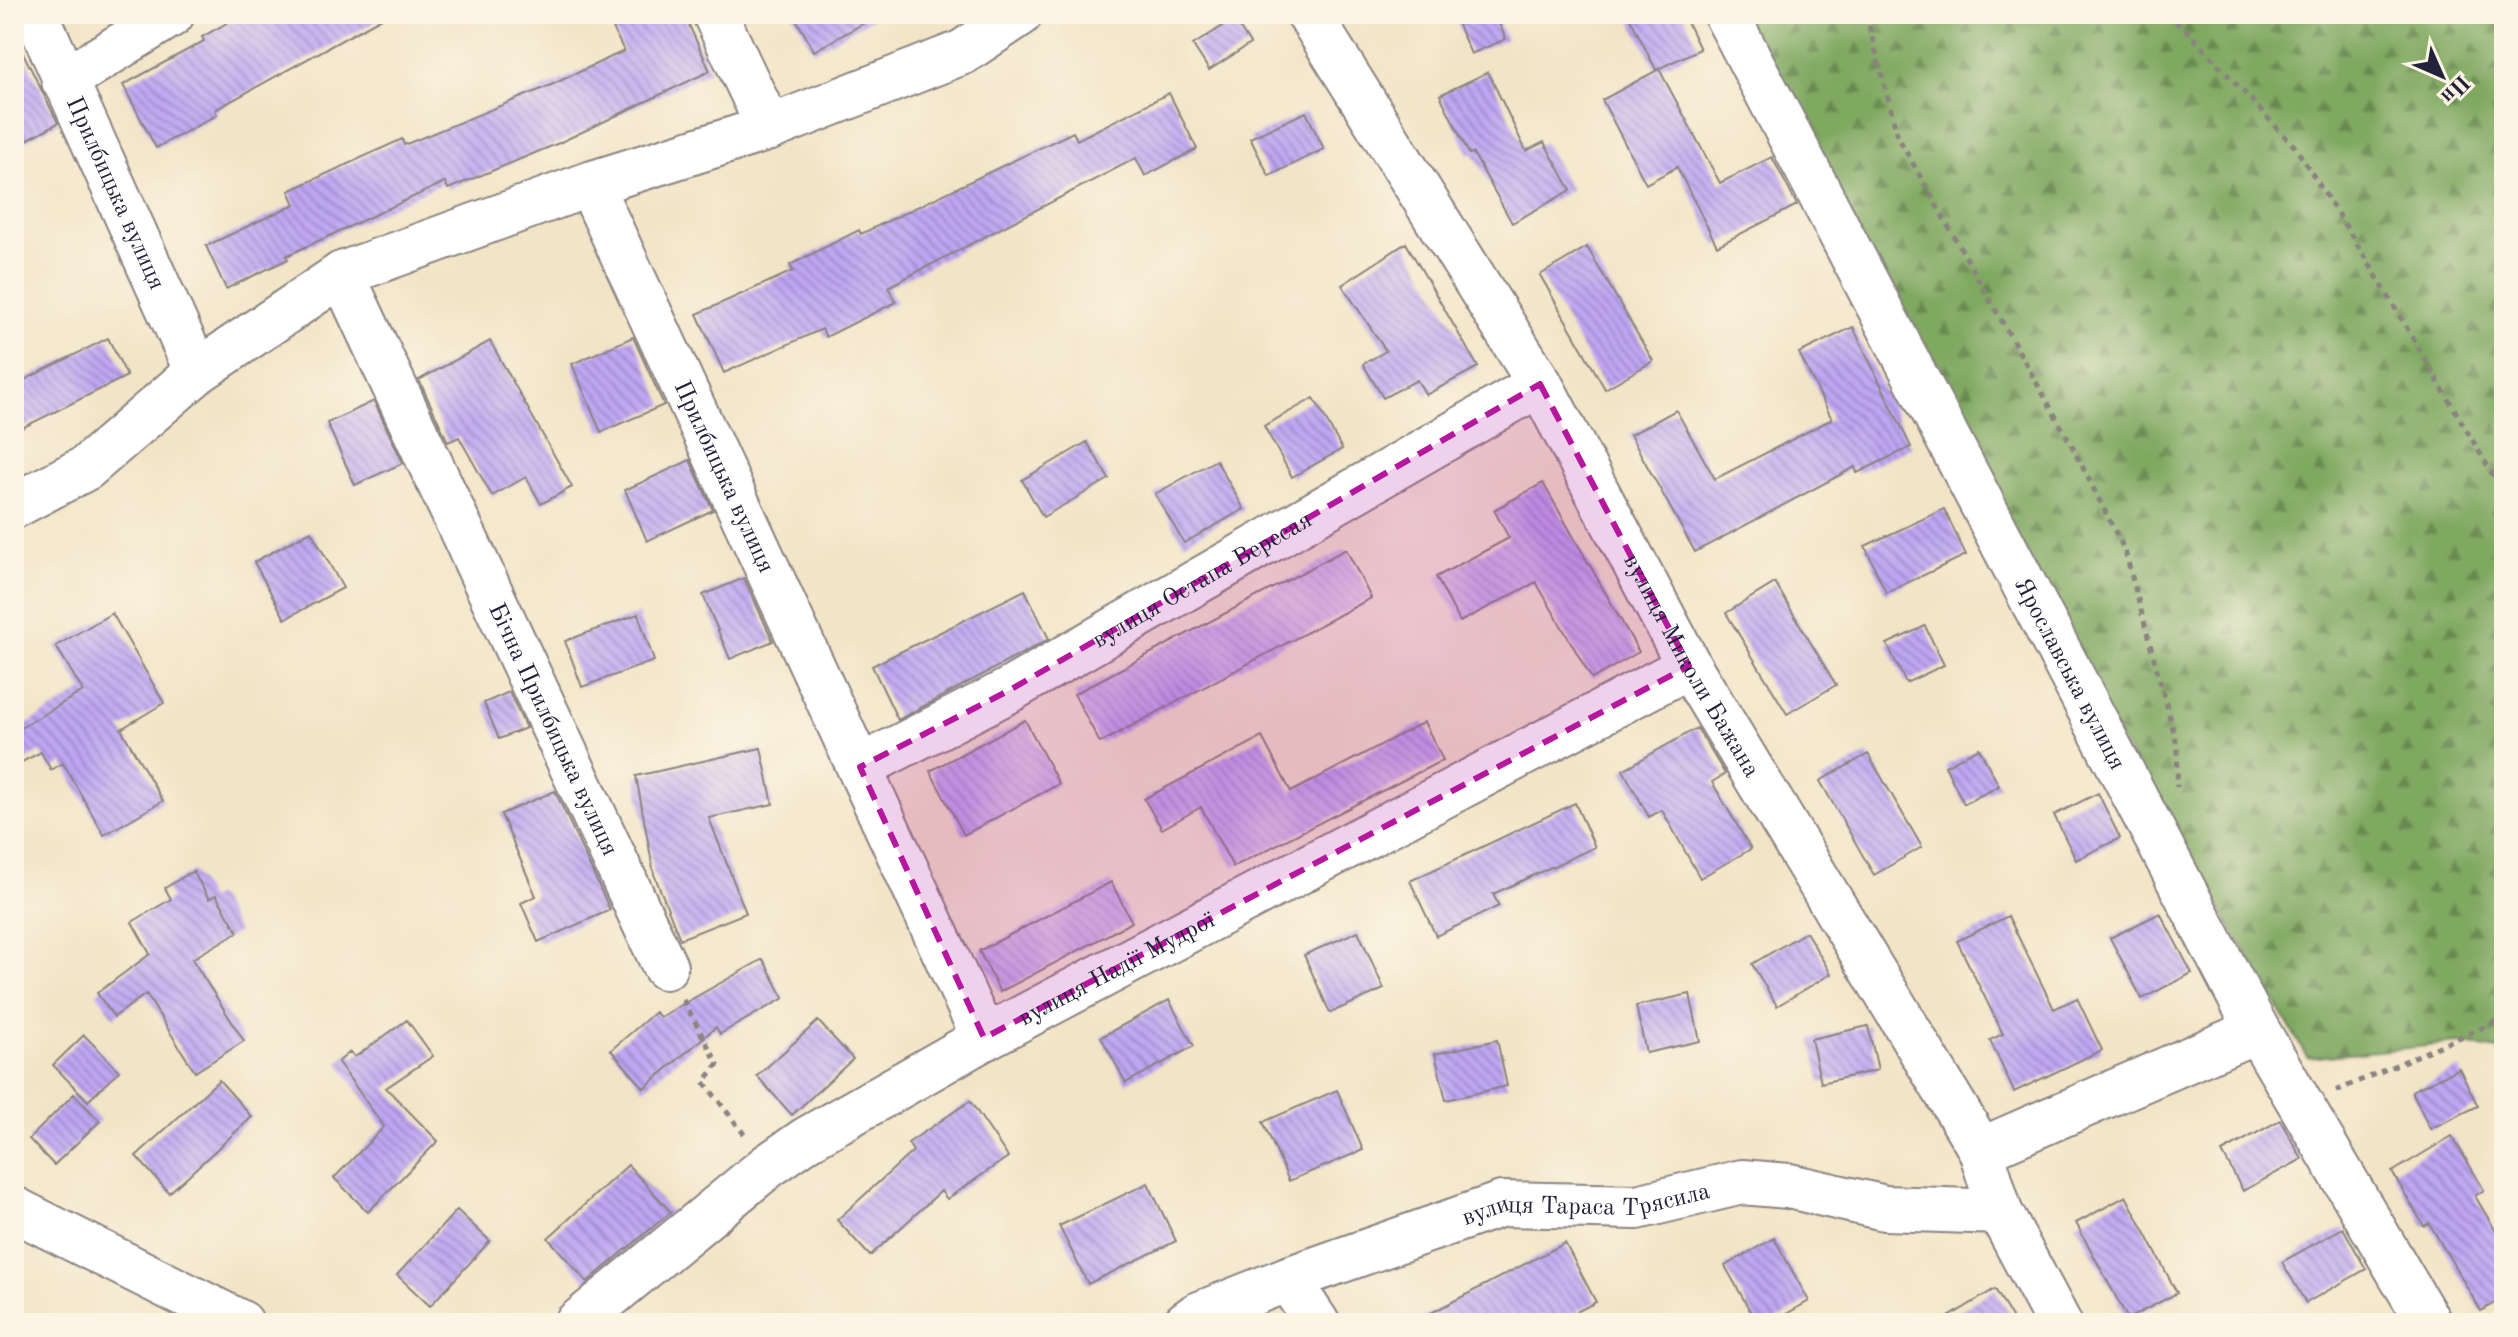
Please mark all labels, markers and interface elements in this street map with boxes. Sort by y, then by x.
north arrow [2402,36,2482,116]
text: Пн [2436,70,2473,107]
street label: Прилбицька вулиця [61,94,168,294]
street label: Прилбицька вулиця [668,378,778,577]
street label: вулиця Остапа Вересая [1089,508,1316,653]
street label: вулиця Миколи Бажана [1618,551,1763,782]
street label: Ярославська вулиця [2009,574,2129,774]
street label: Бічна Прилбицька вулиця [483,600,621,860]
street label: вулиця Надії Мудрої [1015,909,1219,1031]
street label: вулиця Тараса Трясила [1459,1180,1713,1231]

